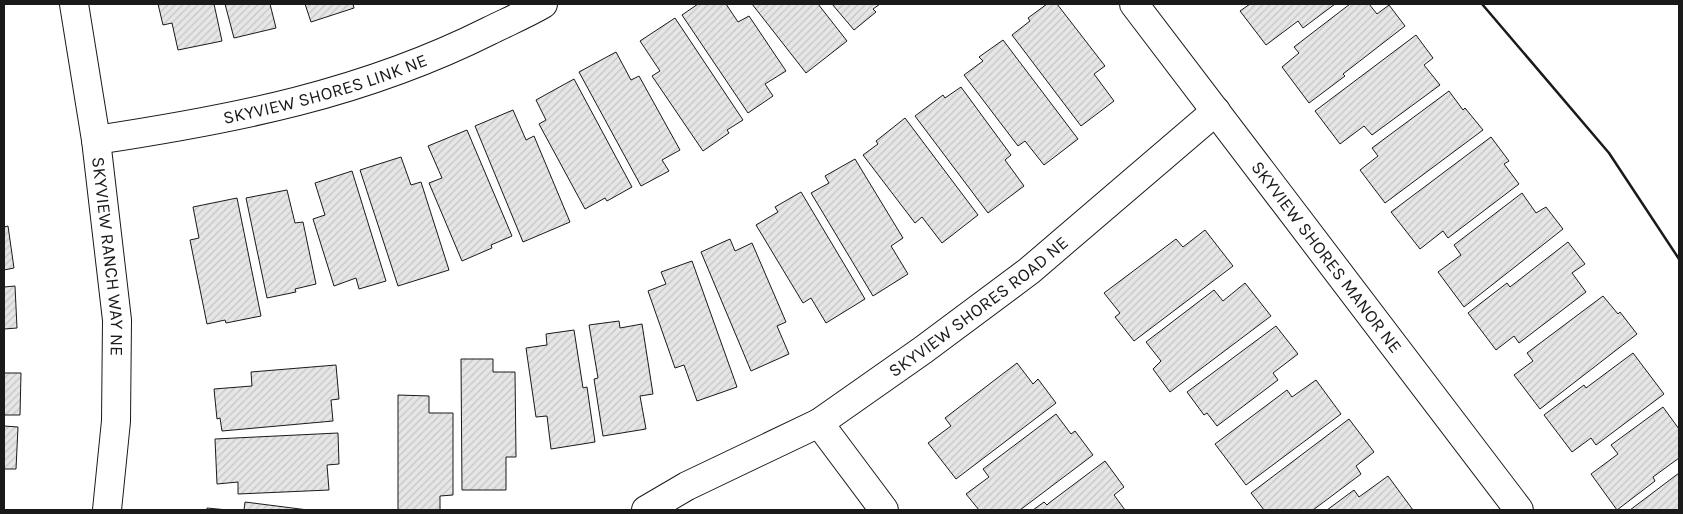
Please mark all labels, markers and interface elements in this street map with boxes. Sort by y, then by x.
street label: SKYVIEW SHORES LINK NE [221,49,430,129]
street label: SKYVIEW RANCH WAY NE [87,156,128,356]
street label: SKYVIEW SHORES MANOR NE [1246,157,1407,357]
street label: SKYVIEW SHORES ROAD NE [884,231,1073,382]

